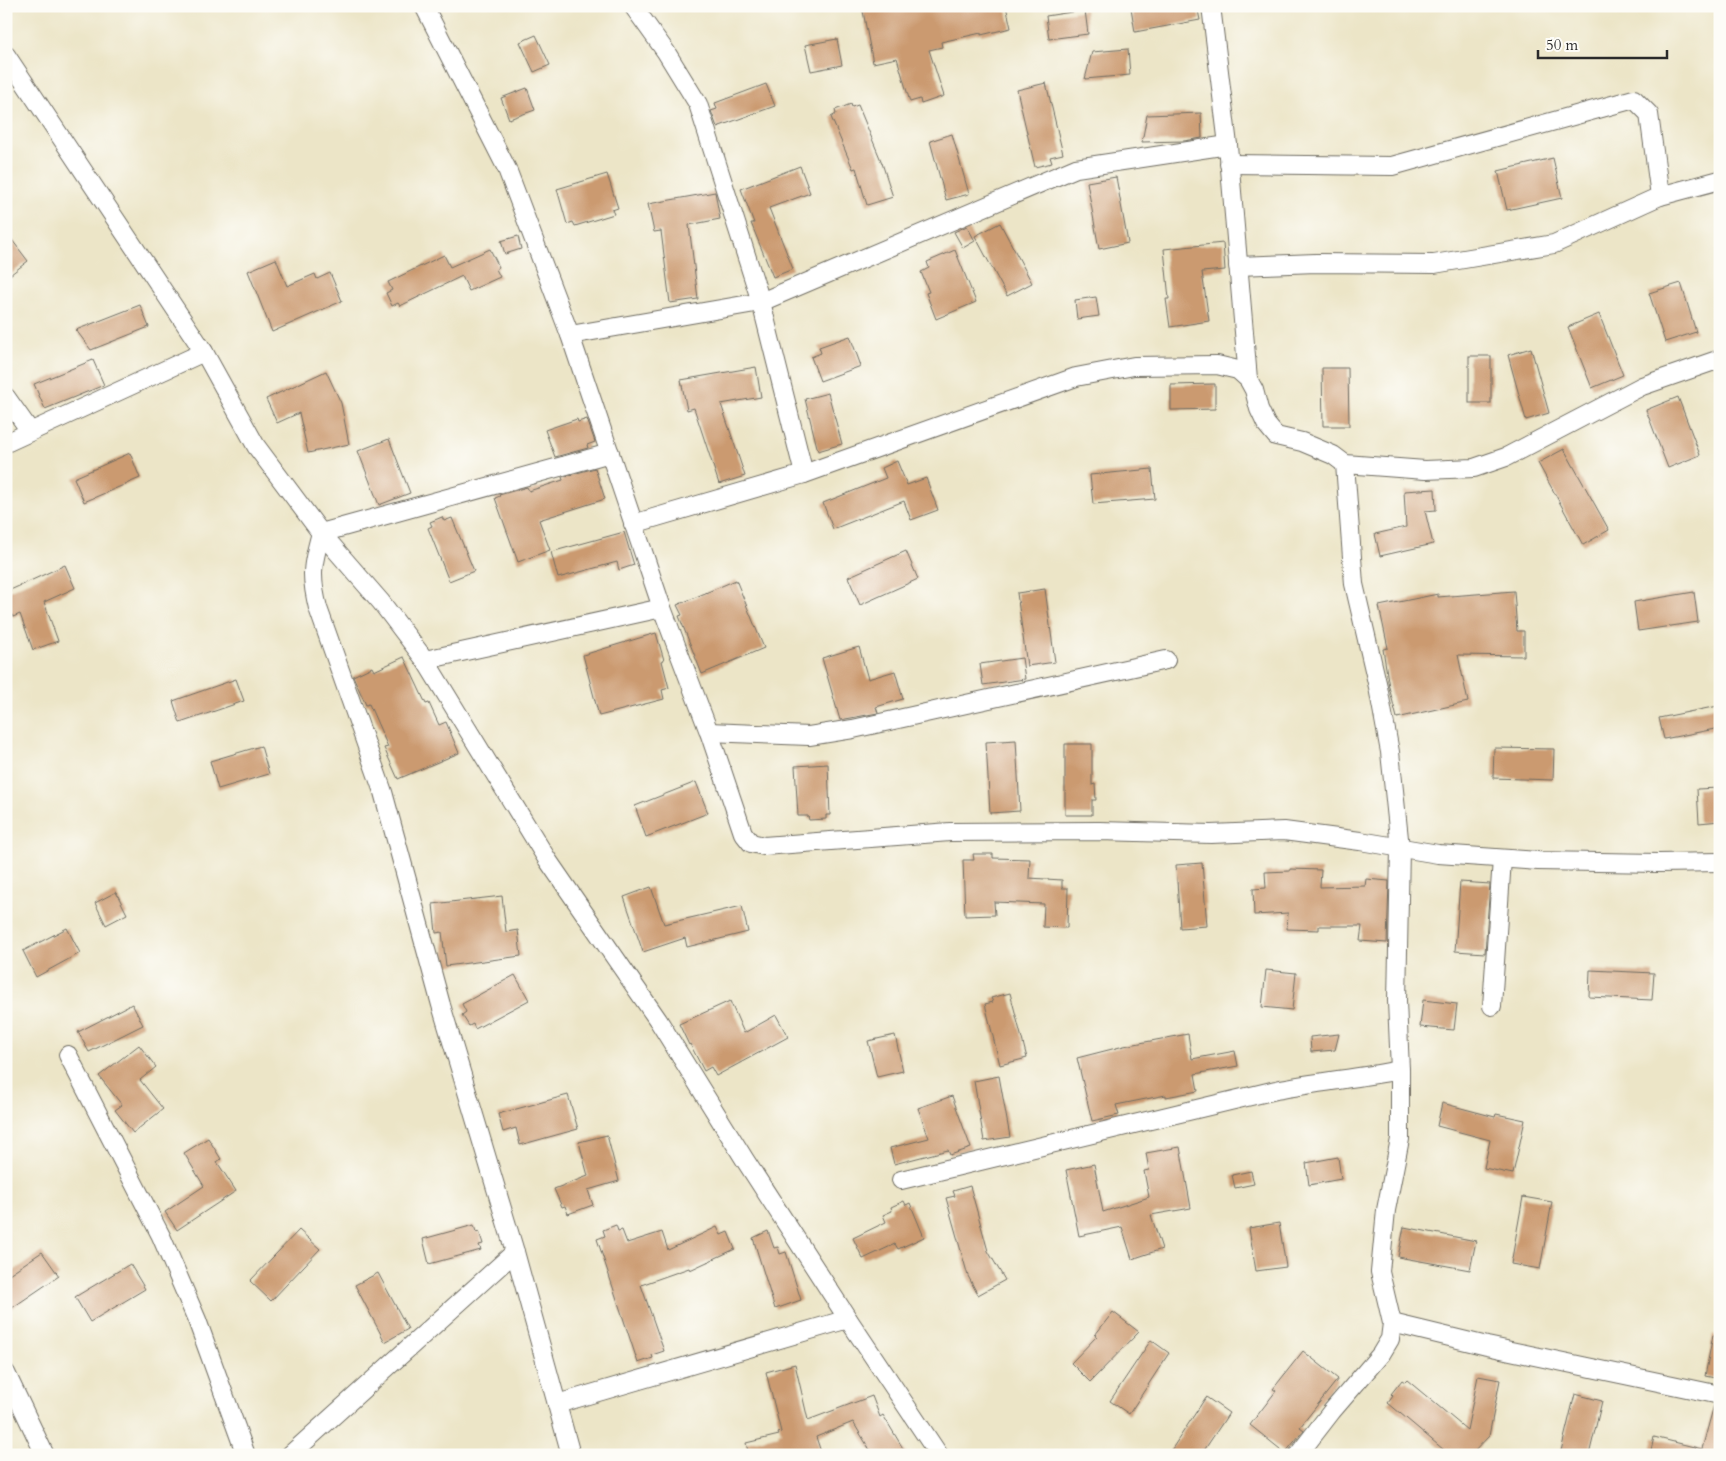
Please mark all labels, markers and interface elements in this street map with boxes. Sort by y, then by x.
scale bar [1538,28,1667,60]
text: 50 m [1546,35,1578,55]

